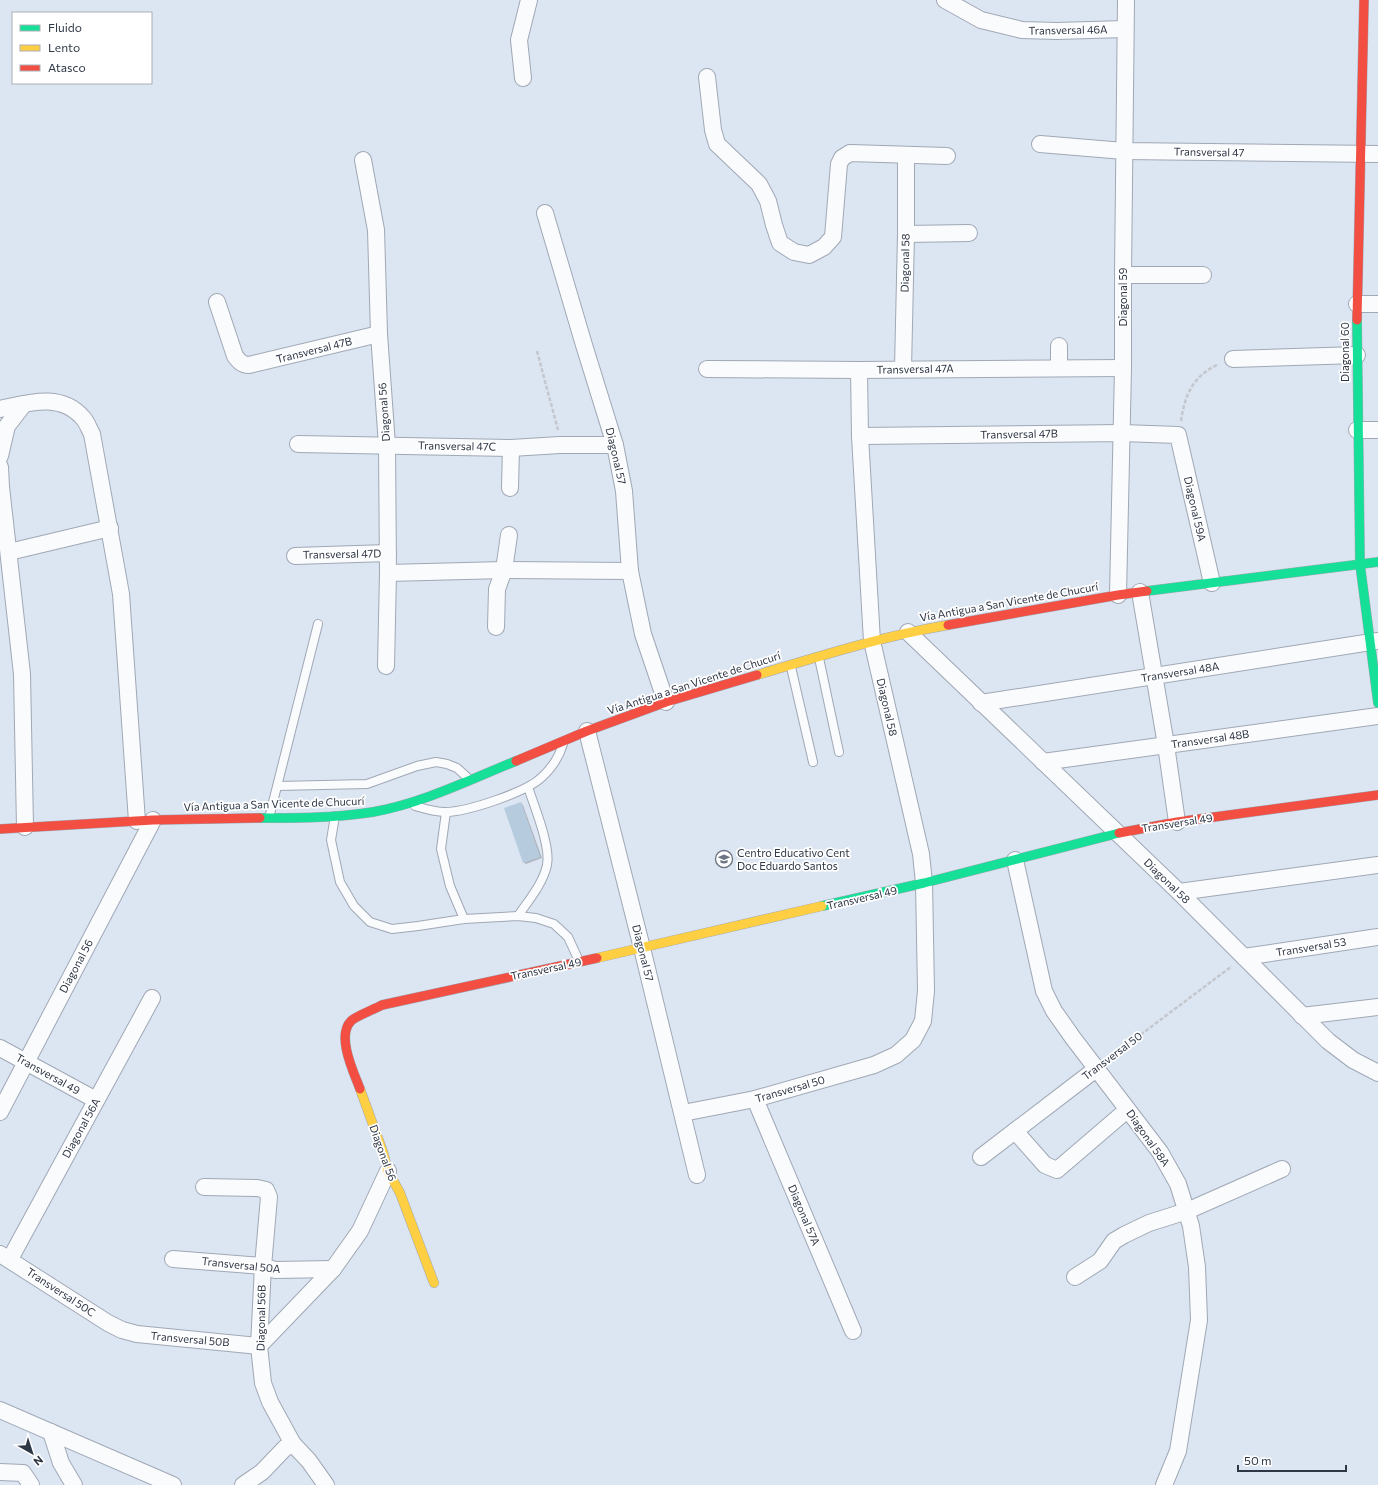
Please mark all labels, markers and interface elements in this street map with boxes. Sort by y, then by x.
legend [12,12,152,84]
text: Fluido [48,20,82,34]
street label: Transversal 46A [1028,22,1108,37]
text: Lento [48,40,80,54]
text: Atasco [48,60,86,74]
street label: Transversal 47 [1174,144,1245,159]
street label: Diagonal 58 [897,233,912,293]
street label: Diagonal 59 [1116,267,1129,327]
street label: Diagonal 60 [1338,322,1351,382]
street label: Transversal 47B [275,334,353,365]
street label: Transversal 47A [876,361,954,376]
street label: Diagonal 56 [375,382,392,442]
street label: Diagonal 57 [604,426,629,486]
street label: Transversal 47B [980,426,1058,441]
street label: Transversal 47C [418,438,496,453]
street label: Diagonal 59A [1182,475,1209,543]
street label: Transversal 47D [302,546,381,561]
street label: Vía Antigua a San Vicente de Chucurí [919,579,1100,624]
street label: Vía Antigua a San Vicente de Chucurí [606,648,783,717]
street label: Transversal 48A [1140,659,1220,684]
street label: Diagonal 58 [875,677,901,737]
street label: Transversal 48B [1170,727,1250,750]
street label: Vía Antigua a San Vicente de Chucurí [183,794,366,813]
street label: Transversal 49 [1140,810,1214,835]
place label: Centro Educativo Cent Doc Eduardo Santos [737,846,850,872]
school or university icon: Centro Educativo Cent Doc Eduardo Santos [714,849,734,869]
street label: Diagonal 58 [1142,855,1193,906]
street label: Transversal 49 [825,883,899,912]
street label: Diagonal 57 [630,923,657,983]
street label: Transversal 53 [1275,935,1347,958]
street label: Diagonal 56 [56,936,95,995]
street label: Transversal 49 [509,955,583,982]
street label: Transversal 50 [1079,1029,1144,1082]
street label: Transversal 49 [14,1050,83,1097]
street label: Transversal 50 [753,1072,826,1105]
street label: Diagonal 56A [59,1095,103,1160]
street label: Diagonal 58A [1124,1107,1173,1169]
street label: Diagonal 56 [367,1123,400,1183]
street label: Diagonal 57A [786,1182,823,1248]
street label: Transversal 50A [201,1254,282,1275]
street label: Transversal 50C [24,1264,98,1319]
street label: Diagonal 56B [253,1285,268,1351]
street label: Transversal 50B [150,1329,230,1348]
north arrow [12,1433,52,1473]
scale bar [1238,1447,1346,1473]
text: 50 m [1244,1453,1272,1467]
text: N [31,1454,46,1469]

